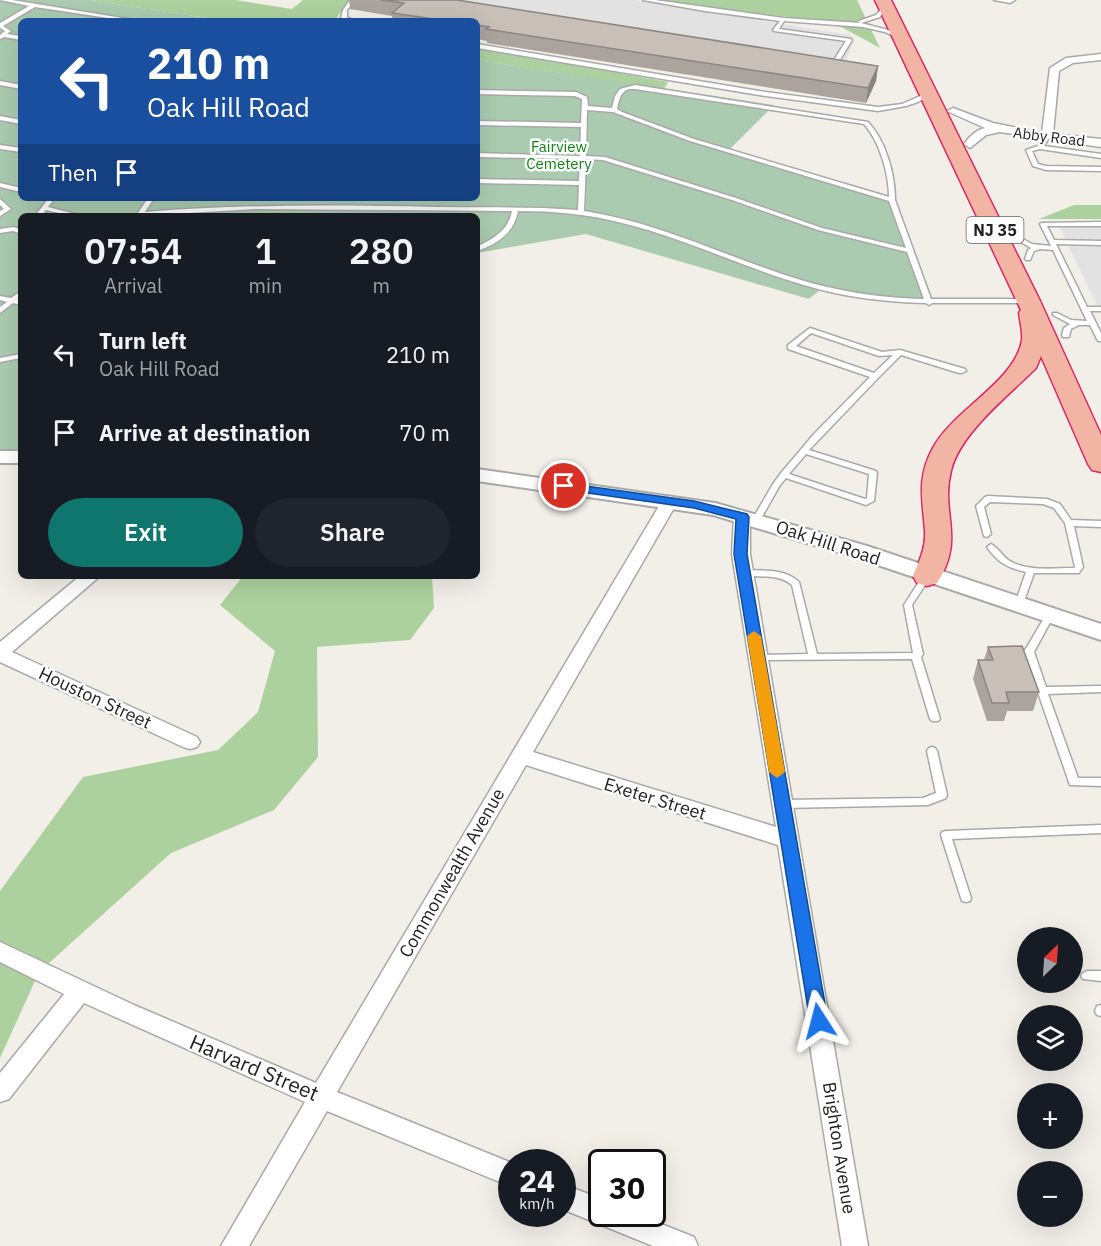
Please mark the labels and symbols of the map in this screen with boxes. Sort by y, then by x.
street label: Abby Road [1012,123,1086,150]
park label: Fairview Cemetery [526,137,592,173]
road number: NJ 35 [966,217,1024,243]
pin [538,460,589,511]
street label: Oak Hill Road [773,515,883,570]
street label: Houston Street [35,661,155,734]
street label: Exeter Street [601,772,709,825]
street label: Commonwealth Avenue [394,784,510,962]
north arrow [1017,927,1083,993]
position arrow [787,989,851,1053]
street label: Harvard Street [186,1027,323,1107]
street label: Brighton Avenue [818,1080,861,1216]
speed limit sign: 30 [588,1149,666,1227]

